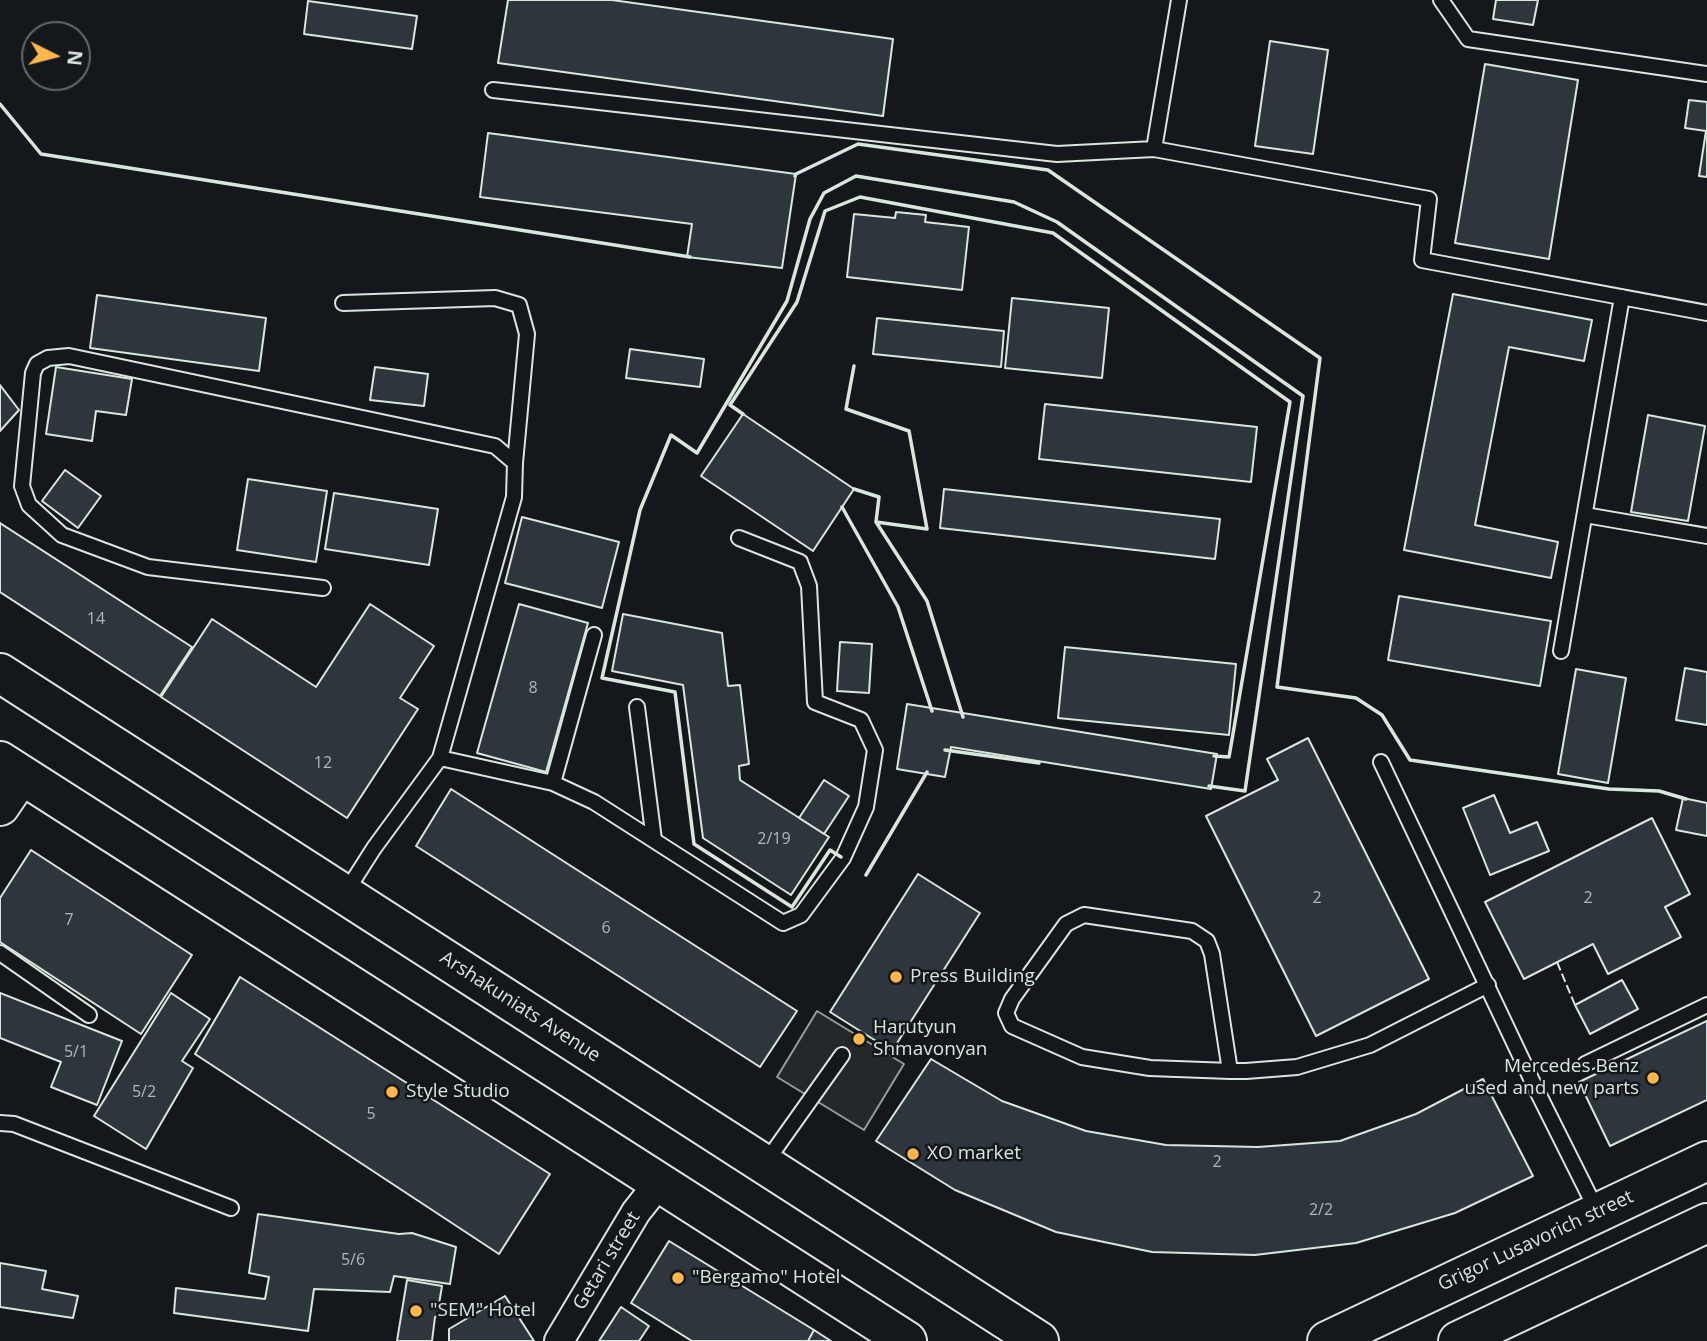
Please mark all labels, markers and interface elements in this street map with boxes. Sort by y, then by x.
north arrow [21,21,91,91]
text: N [61,49,89,67]
house number: 14 [87,609,105,629]
house number: 8 [528,678,538,698]
house number: 12 [314,753,332,773]
house number: 2/19 [757,829,791,849]
house number: 2 [1312,888,1322,908]
house number: 2 [1583,888,1593,908]
house number: 7 [64,910,74,930]
house number: 6 [601,918,611,938]
street label: Arshakuniats Avenue [436,947,604,1067]
place label: Press Building [910,966,1035,988]
marker: Press Building [888,969,904,985]
place label: Harutyun Shmavonyan [873,1017,988,1061]
marker: Harutyun Shmavonyan [851,1031,867,1047]
house number: 5/1 [64,1042,88,1062]
place label: Mercedes Benz used and new parts [1465,1056,1639,1100]
marker: Mercedes Benz used and new parts [1645,1070,1661,1086]
place label: Style Studio [406,1081,510,1103]
house number: 5/2 [132,1082,156,1102]
marker: Style Studio [384,1084,400,1100]
house number: 5 [366,1104,376,1124]
place label: XO market [927,1143,1021,1165]
marker: XO market [905,1146,921,1162]
house number: 2 [1212,1152,1222,1172]
street label: Grigor Lusavorich street [1435,1186,1637,1296]
house number: 2/2 [1309,1200,1333,1220]
street label: Getari street [569,1208,645,1314]
house number: 5/6 [341,1250,365,1270]
place label: "Bergamo" Hotel [692,1267,840,1289]
marker: "Bergamo" Hotel [670,1270,686,1286]
place label: "SEM" Hotel [430,1300,536,1322]
marker: "SEM" Hotel [408,1303,424,1319]

